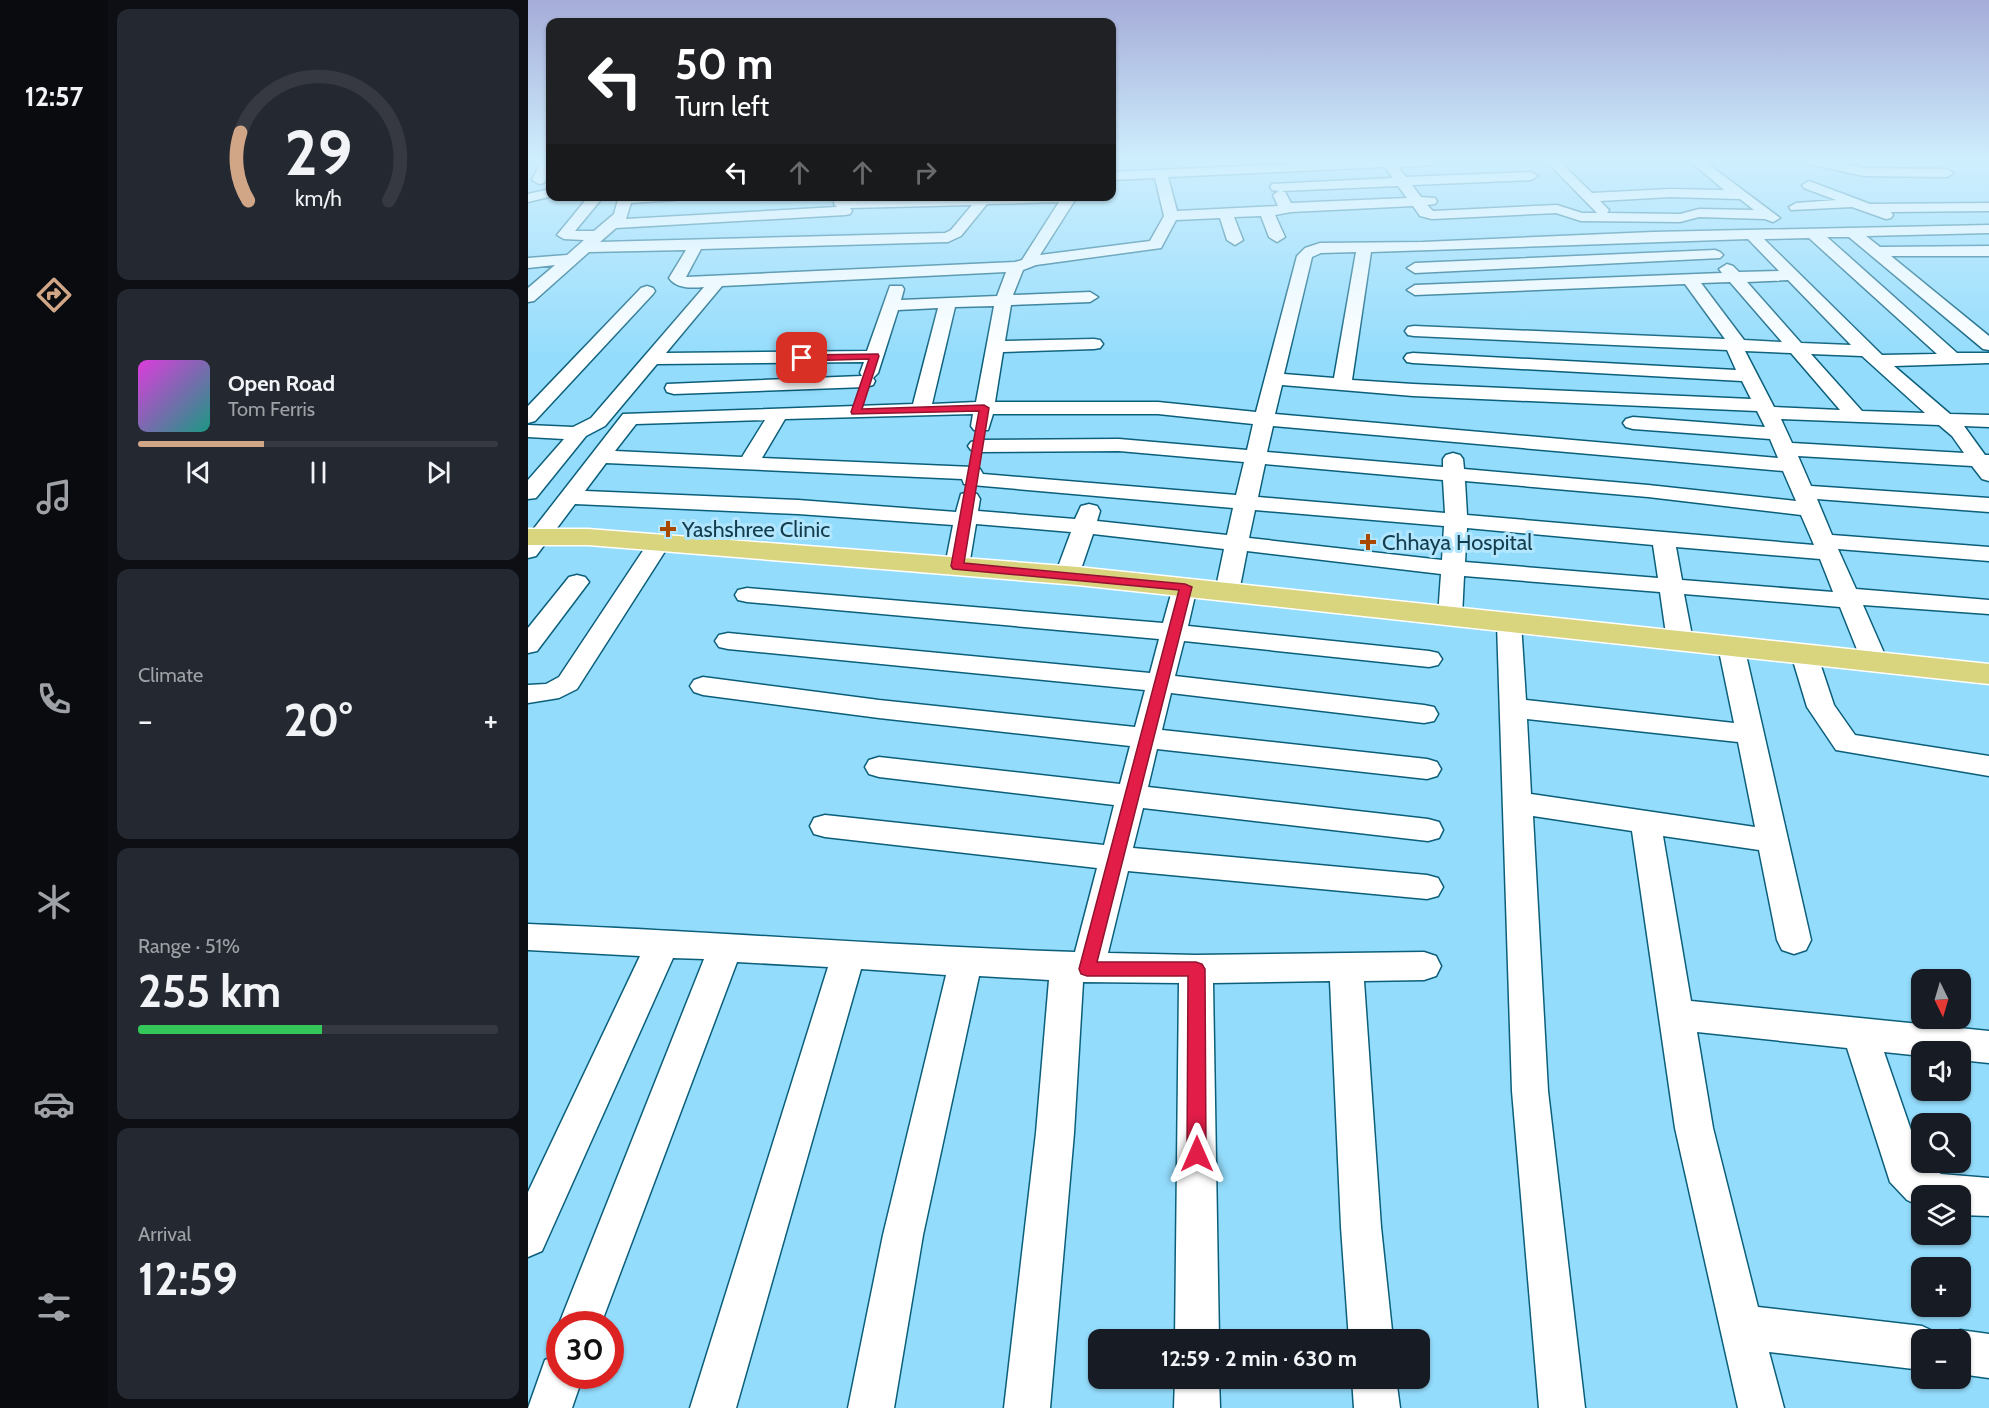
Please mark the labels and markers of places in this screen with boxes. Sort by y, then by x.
pin [776,332,827,383]
place label: Yashshree Clinic [681,516,830,543]
marker: Yashshree Clinic [659,520,677,538]
place label: Chhaya Hospital [1382,529,1533,556]
marker: Chhaya Hospital [1359,533,1377,551]

